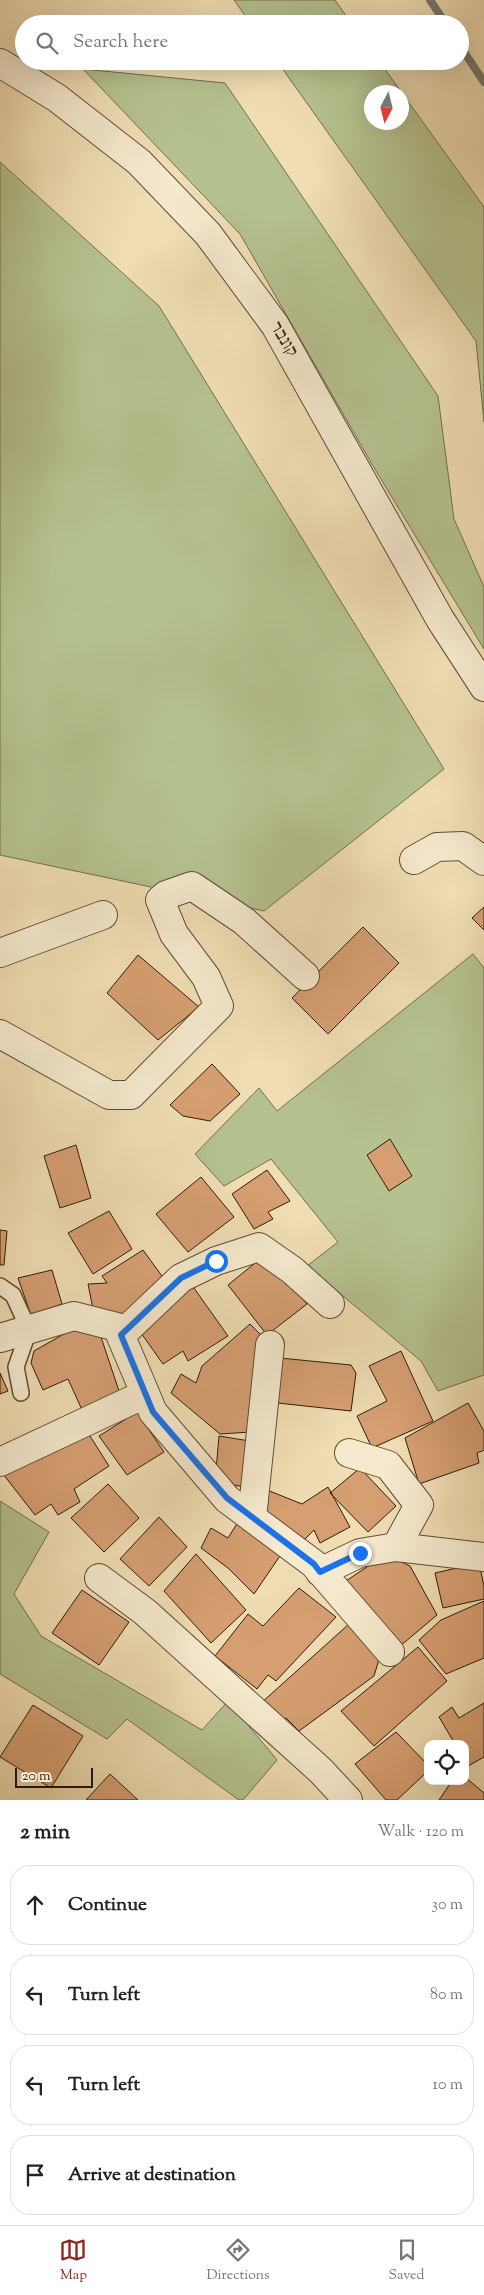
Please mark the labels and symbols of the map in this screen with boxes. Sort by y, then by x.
north arrow [364,85,409,130]
street label: קונבר [262,317,304,363]
route start [205,1250,228,1273]
route end [349,1542,372,1565]
scale bar [15,1765,92,1788]

